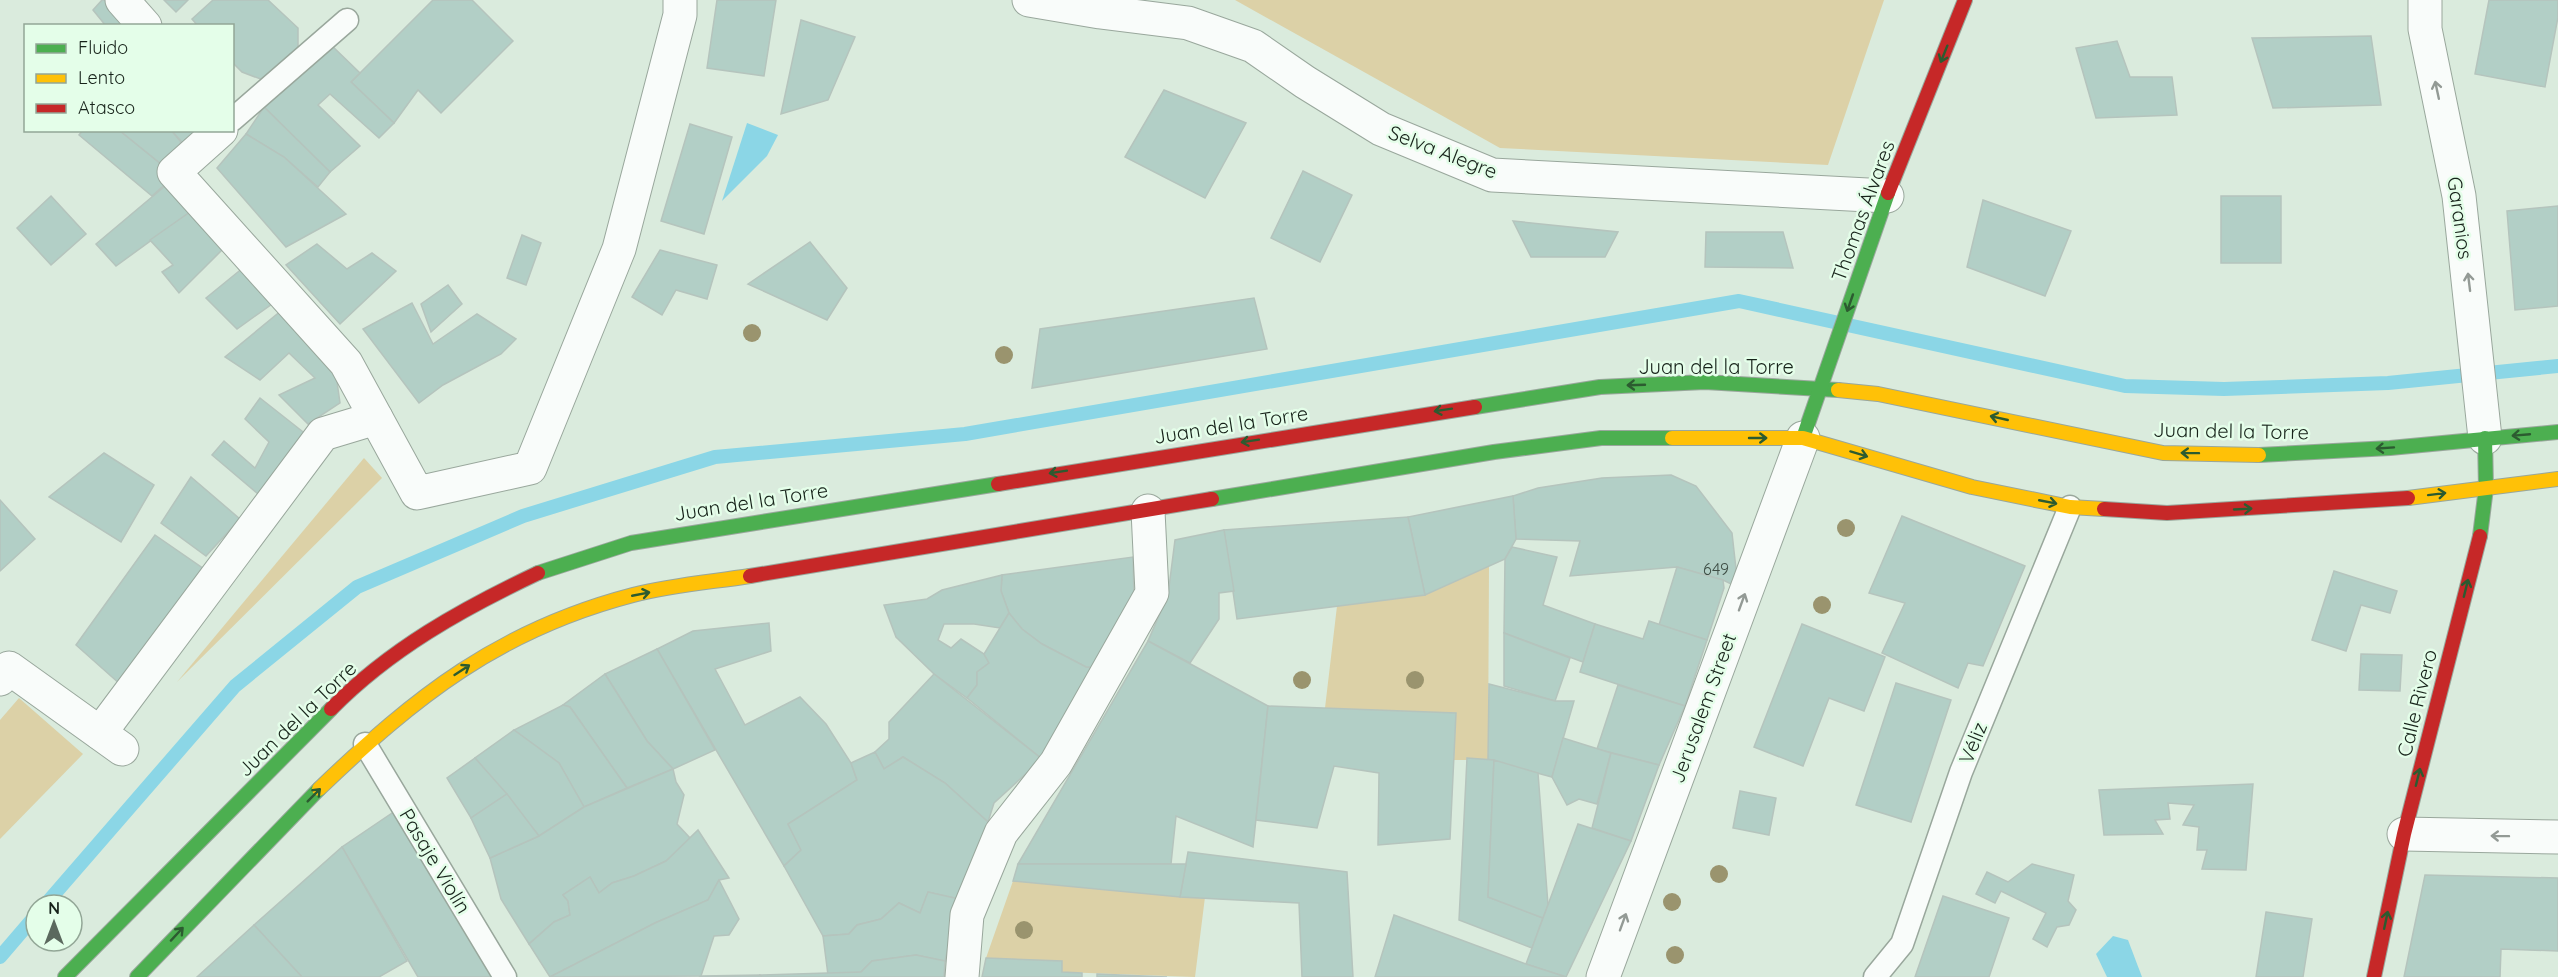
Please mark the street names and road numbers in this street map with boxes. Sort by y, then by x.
street label: Selva Alegre [1385,119,1501,184]
street label: Thomas Álvares [1825,137,1900,285]
street label: Garanios [2442,175,2479,261]
street label: Juan del la Torre [1638,354,1794,379]
street label: Juan del la Torre [1152,400,1310,449]
street label: Juan del la Torre [2153,417,2309,444]
street label: Juan del la Torre [672,477,830,526]
street label: Jerusalem Street [1664,629,1741,786]
street label: Calle Rivero [2391,647,2442,759]
street label: Juan del la Torre [232,656,361,782]
street label: Véliz [1953,718,1992,767]
street label: Pasaje Violín [394,804,476,918]

